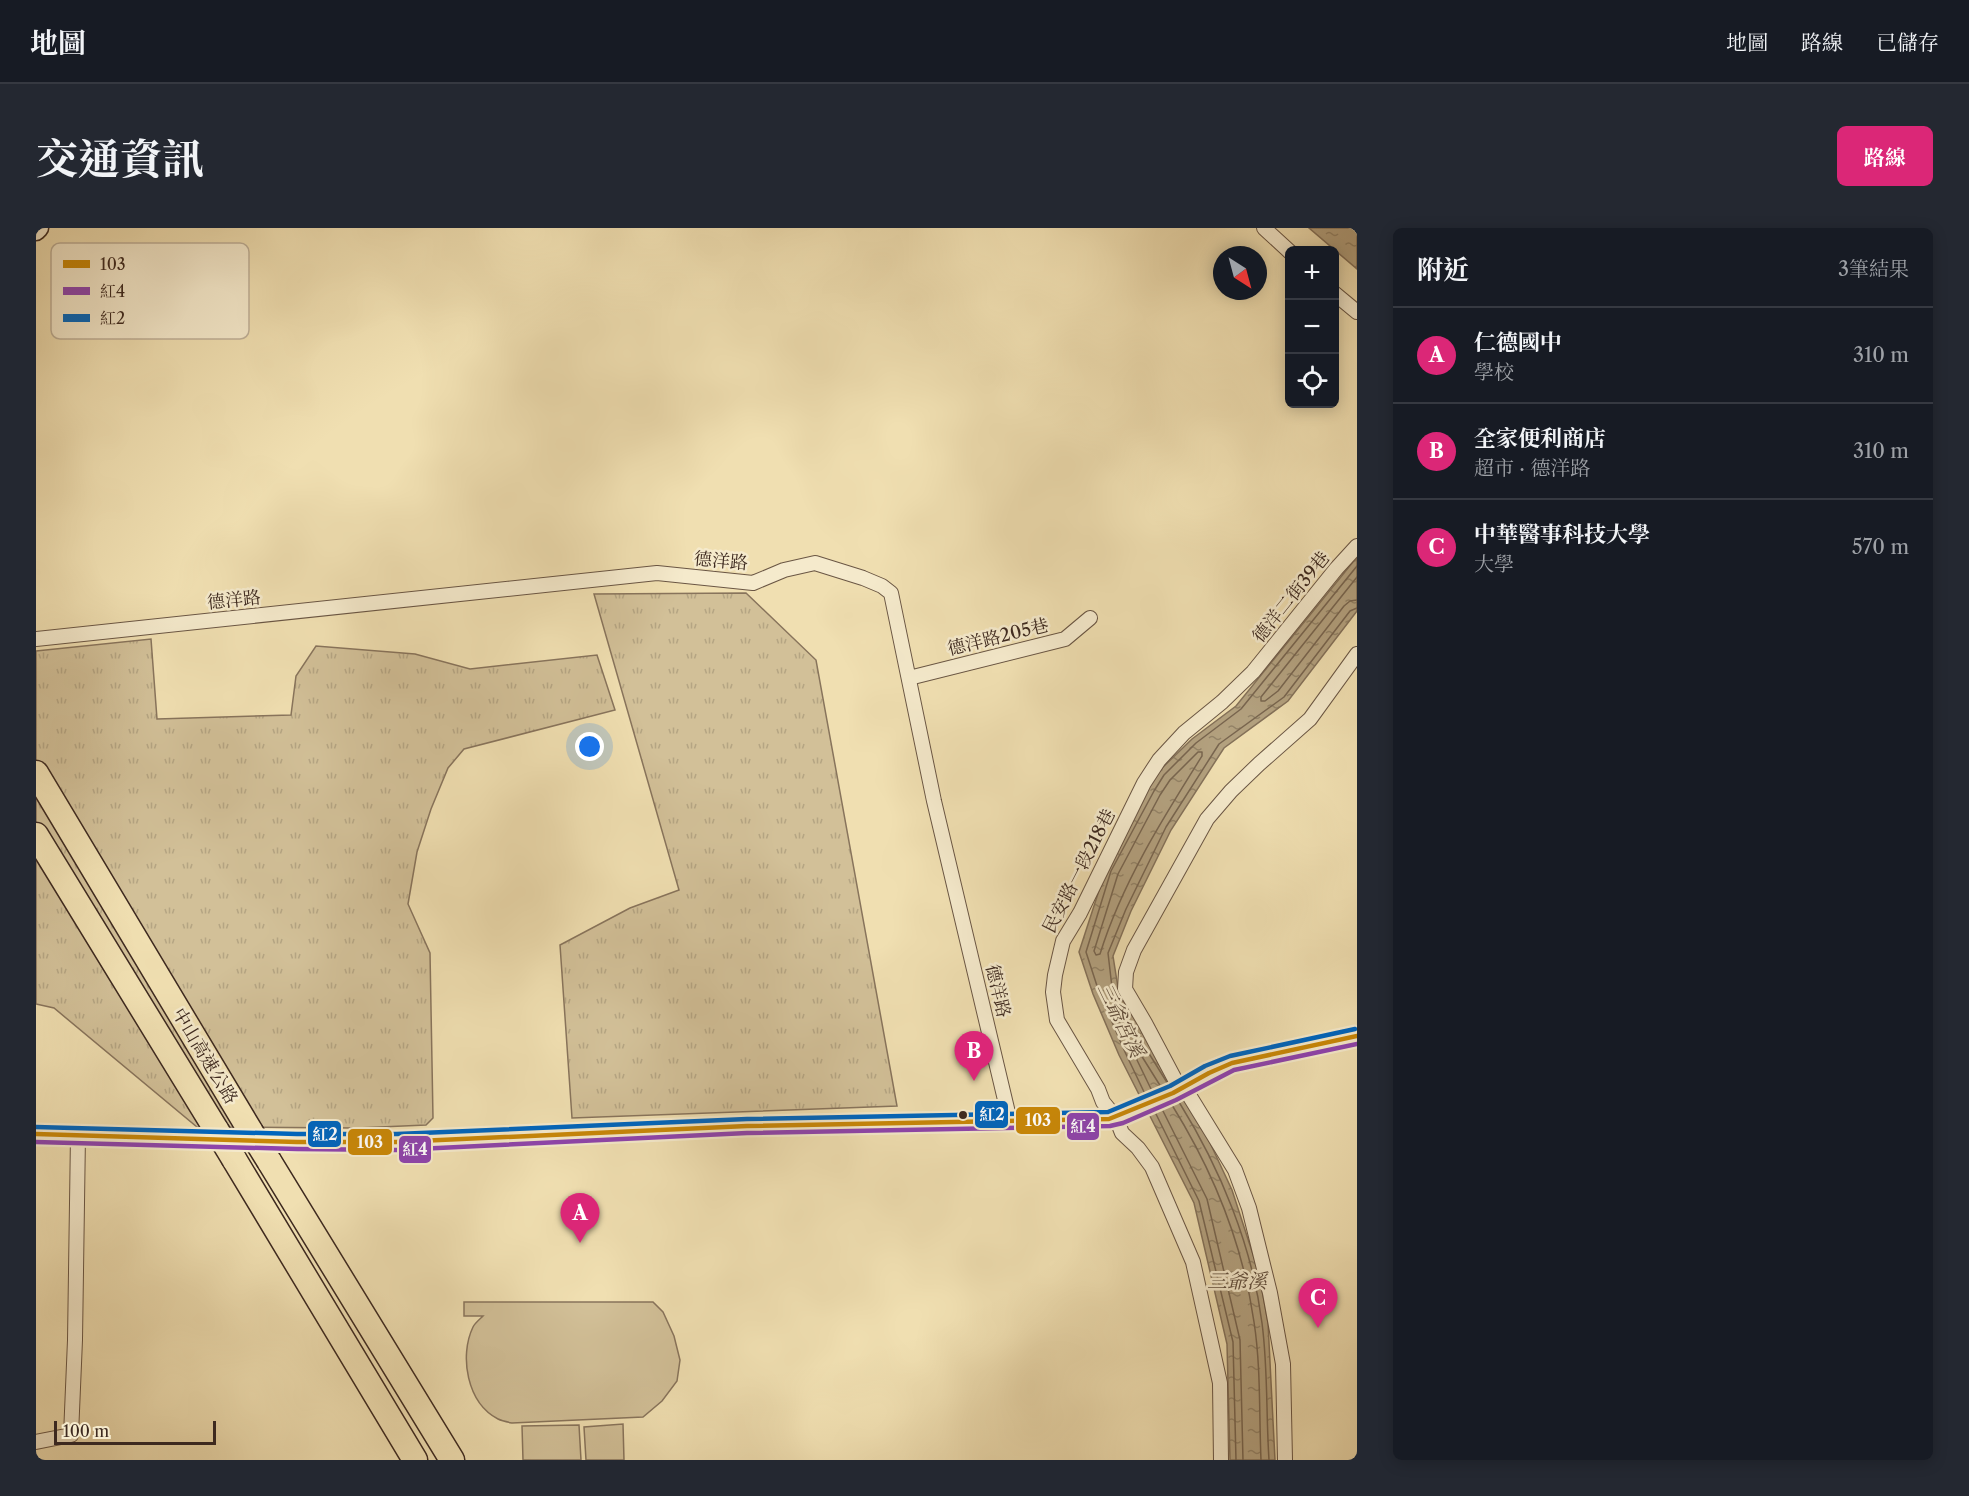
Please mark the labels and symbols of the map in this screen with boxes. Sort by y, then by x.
legend [51,243,249,339]
north arrow [1213,246,1267,300]
text: 103 [100,254,126,274]
text: 紅4 [100,281,125,301]
text: 紅2 [100,308,125,328]
street label: 德洋二街39巷 [1248,547,1334,647]
street label: 德洋路 [693,548,749,574]
street label: 德洋路 [206,586,262,614]
street label: 德洋路205巷 [945,614,1051,660]
your location [575,732,604,761]
street label: 民安路一段218巷 [1038,805,1120,937]
street label: 德洋路 [981,962,1015,1020]
water label: 三爺宮溪 [1093,979,1150,1063]
street label: 中山高速公路 [168,1004,242,1108]
pin: B [954,1032,994,1081]
line badge: 紅2 [974,1100,1009,1129]
text: 紅2 [979,1104,1005,1124]
line badge: 103 [1015,1106,1061,1135]
unlabelled marker [957,1109,969,1121]
text: 103 [1025,1110,1051,1130]
line badge: 紅4 [1066,1112,1100,1141]
text: 紅4 [1070,1116,1096,1136]
line badge: 紅2 [307,1120,342,1148]
text: 紅2 [312,1124,338,1144]
line badge: 103 [347,1128,393,1156]
text: 103 [357,1132,383,1152]
line badge: 紅4 [398,1135,432,1164]
text: 紅4 [402,1139,428,1159]
pin: A [560,1194,600,1243]
water label: 三爺溪 [1207,1269,1269,1293]
pin: C [1298,1278,1338,1328]
scale bar [54,1418,216,1446]

